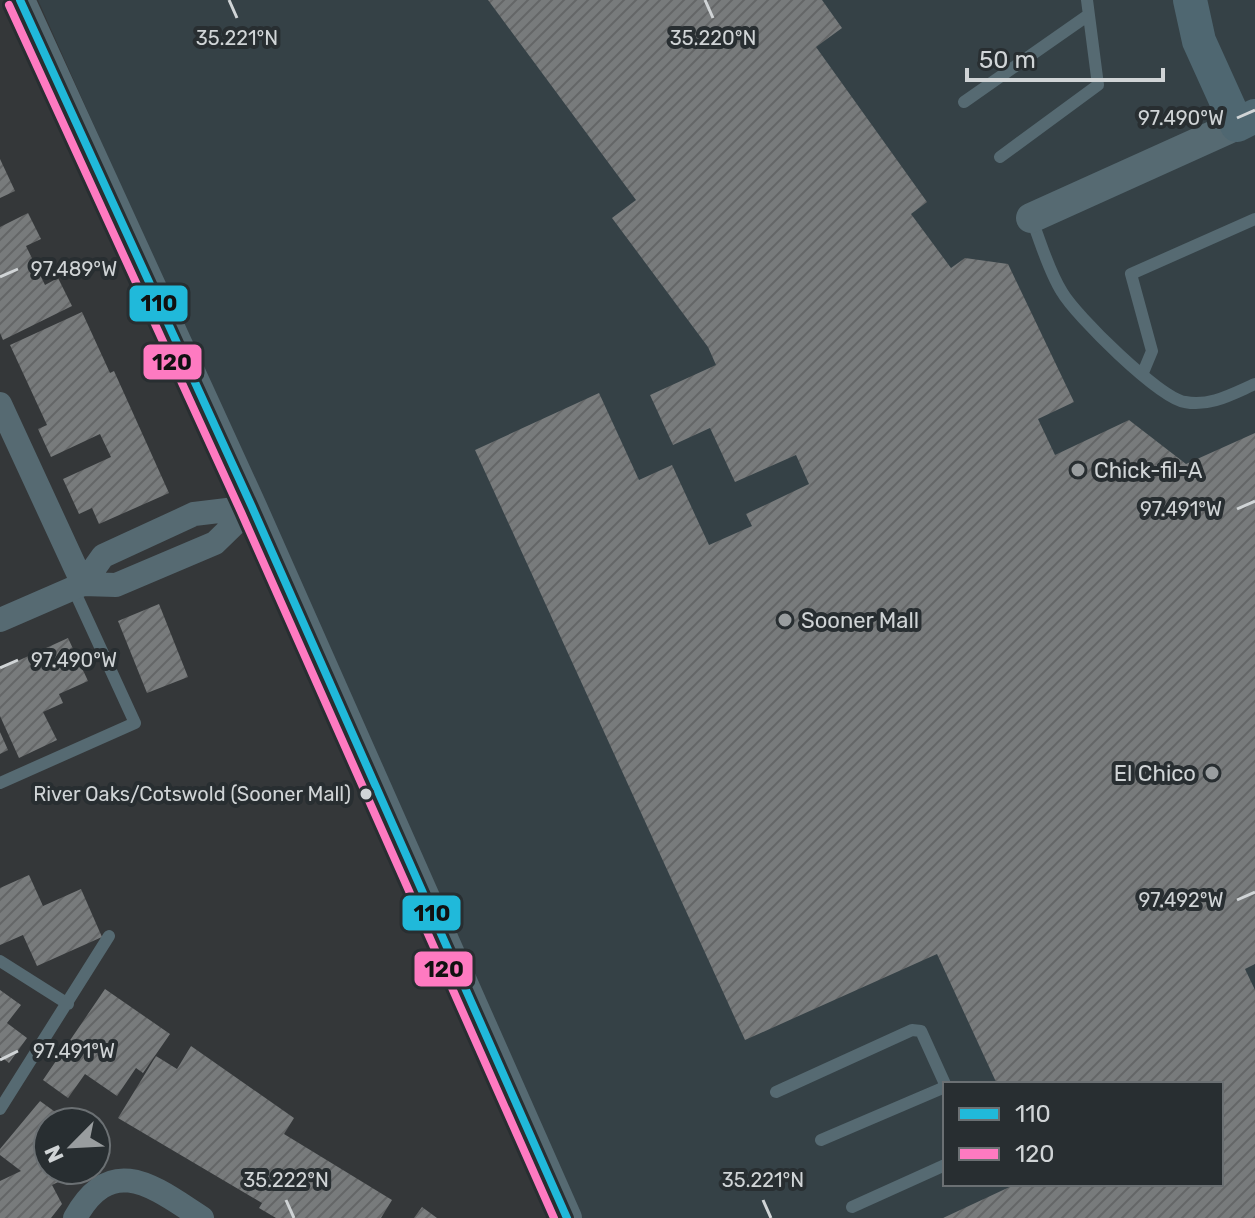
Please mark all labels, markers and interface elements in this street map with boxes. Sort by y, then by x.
text: 35.221°N [196,26,278,50]
text: 35.220°N [670,26,756,50]
scale bar [967,32,1163,82]
text: 50 m [979,46,1036,74]
text: 97.490°W [1138,106,1224,130]
text: 97.489°W [31,257,117,281]
line badge: 110 [128,284,189,323]
text: 110 [141,290,177,317]
line badge: 120 [142,343,203,381]
text: 120 [152,349,192,376]
place label: Chick-fil-A [1094,457,1203,484]
marker: Chick-fil-A [1069,461,1087,479]
text: 97.491°W [1140,497,1222,521]
place label: Sooner Mall [801,607,919,634]
marker: Sooner Mall [776,611,794,629]
text: 97.490°W [31,648,117,672]
place label: El Chico [1114,760,1196,787]
marker: El Chico [1203,764,1221,782]
place label: River Oaks/Cotswold (Sooner Mall) [33,782,351,806]
marker: River Oaks/Cotswold (Sooner Mall) [358,786,374,802]
text: 97.492°W [1138,888,1224,912]
line badge: 110 [401,894,462,932]
text: 110 [414,900,450,927]
line badge: 120 [413,950,474,988]
text: 120 [424,956,464,983]
text: 97.491°W [33,1039,115,1063]
legend [943,1082,1223,1186]
text: 110 [1015,1100,1051,1128]
north arrow [32,1106,112,1186]
text: 120 [1015,1140,1055,1168]
text: N [39,1141,70,1167]
text: 35.222°N [243,1168,329,1192]
text: 35.221°N [722,1168,804,1192]

